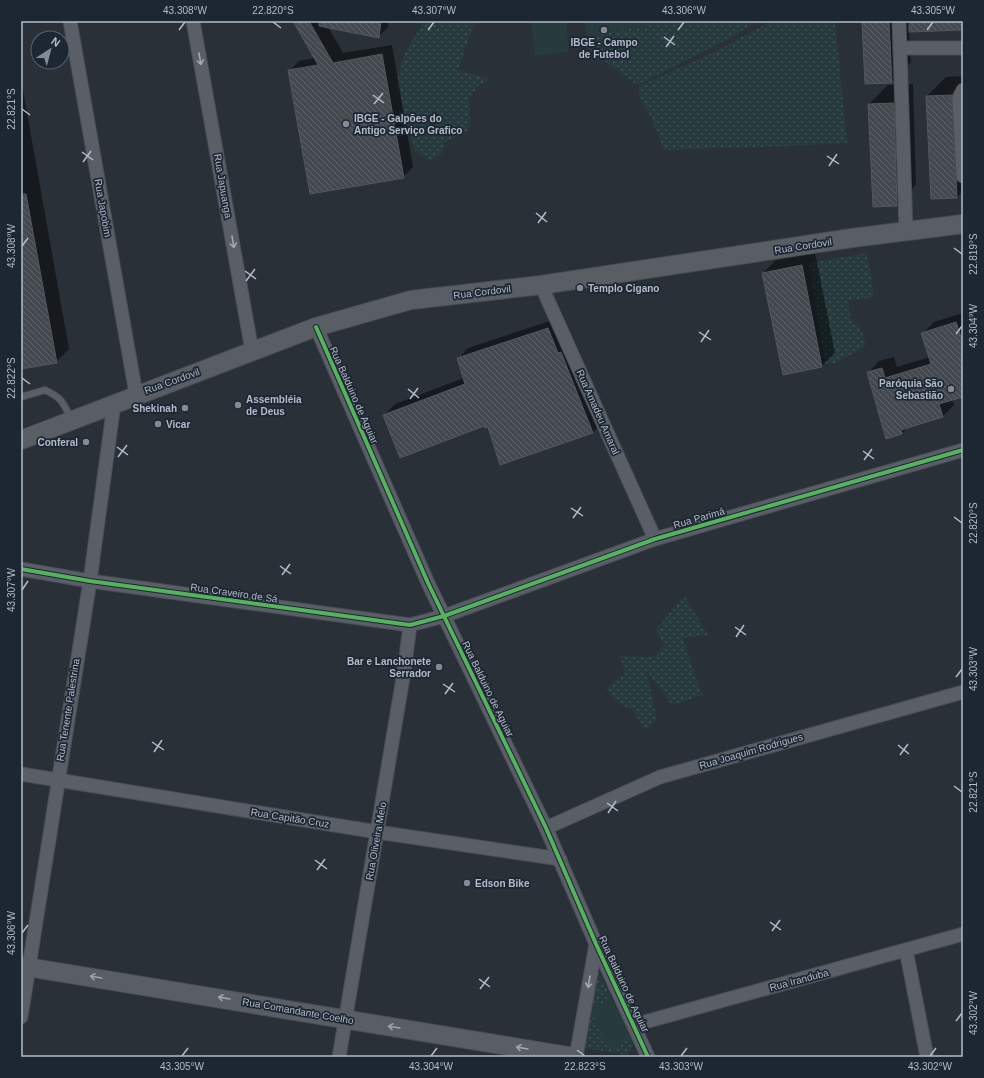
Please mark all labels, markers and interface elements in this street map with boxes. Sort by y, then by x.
text: 43.308°W [163,5,208,16]
text: 22.820°S [252,5,294,16]
text: 43.307°W [412,5,457,16]
text: 43.306°W [662,5,707,16]
text: 43.305°W [911,5,956,16]
marker: IBGE - Campo de Futebol [599,25,609,35]
north arrow [30,30,70,70]
text: N [49,35,63,49]
place label: IBGE - Campo de Futebol [570,37,638,60]
one-way arrow [196,52,204,65]
text: 22.821°S [6,88,17,130]
place label: IBGE - Galpões do Antigo Serviço Grafico [354,113,462,136]
marker: IBGE - Galpões do Antigo Serviço Grafico [341,119,351,129]
street label: Rua Japuanga [212,153,234,219]
street label: Rua Japobim [92,178,114,238]
text: 43.308°W [6,223,17,268]
text: 22.819°S [968,233,979,275]
one-way arrow [229,236,237,249]
street label: Rua Cordovil [774,236,832,256]
street label: Rua Cordovil [453,283,511,301]
marker: Templo Cigano [575,283,585,293]
place label: Templo Cigano [588,283,659,294]
text: 43.304°W [968,303,979,348]
street label: Rua Balduino de Aguiar [328,345,381,446]
text: 22.822°S [6,357,17,399]
street label: Rua Cordovil [143,366,201,396]
street label: Rua Amadeu Amaral [574,368,622,456]
place label: Paróquia São Sebastião [879,378,943,401]
marker: Paróquia São Sebastião [946,384,956,394]
place label: Assembléia de Deus [246,394,302,417]
marker: Assembléia de Deus [233,400,243,410]
place label: Shekinah [133,403,177,414]
marker: Shekinah [180,403,190,413]
marker: Vicar [153,419,163,429]
place label: Vicar [166,419,190,430]
place label: Conferal [37,437,78,448]
marker: Conferal [81,437,91,447]
text: 22.820°S [968,502,979,544]
street label: Rua Parimá [672,505,726,531]
text: 43.307°W [6,567,17,612]
street label: Rua Craveiro de Sá [190,581,279,605]
street label: Rua Balduino de Aguiar [460,639,516,739]
text: 43.303°W [968,646,979,691]
place label: Bar e Lanchonete Serrador [347,656,431,679]
street label: Rua Tenente Palestrina [54,657,82,762]
marker: Bar e Lanchonete Serrador [434,662,444,672]
street label: Rua Joaquim Rodrigues [698,731,804,771]
text: 22.821°S [968,771,979,813]
street label: Rua Oliveira Melo [364,800,388,881]
street label: Rua Capitão Cruz [250,806,330,830]
marker: Edson Bike [462,878,472,888]
place label: Edson Bike [475,878,530,889]
text: 43.306°W [6,910,17,955]
street label: Rua Balduino de Aguiar [597,934,651,1035]
street label: Rua Iranduba [768,967,830,993]
one-way arrow [90,973,103,981]
one-way arrow [585,975,593,988]
text: 43.302°W [968,990,979,1035]
one-way arrow [218,994,231,1002]
street label: Rua Comandante Coelho [241,996,355,1026]
one-way arrow [387,1023,400,1031]
one-way arrow [516,1044,529,1052]
text: 43.305°W [160,1061,205,1072]
text: 43.304°W [409,1061,454,1072]
text: 22.823°S [564,1061,606,1072]
text: 43.303°W [659,1061,704,1072]
text: 43.302°W [908,1061,953,1072]

